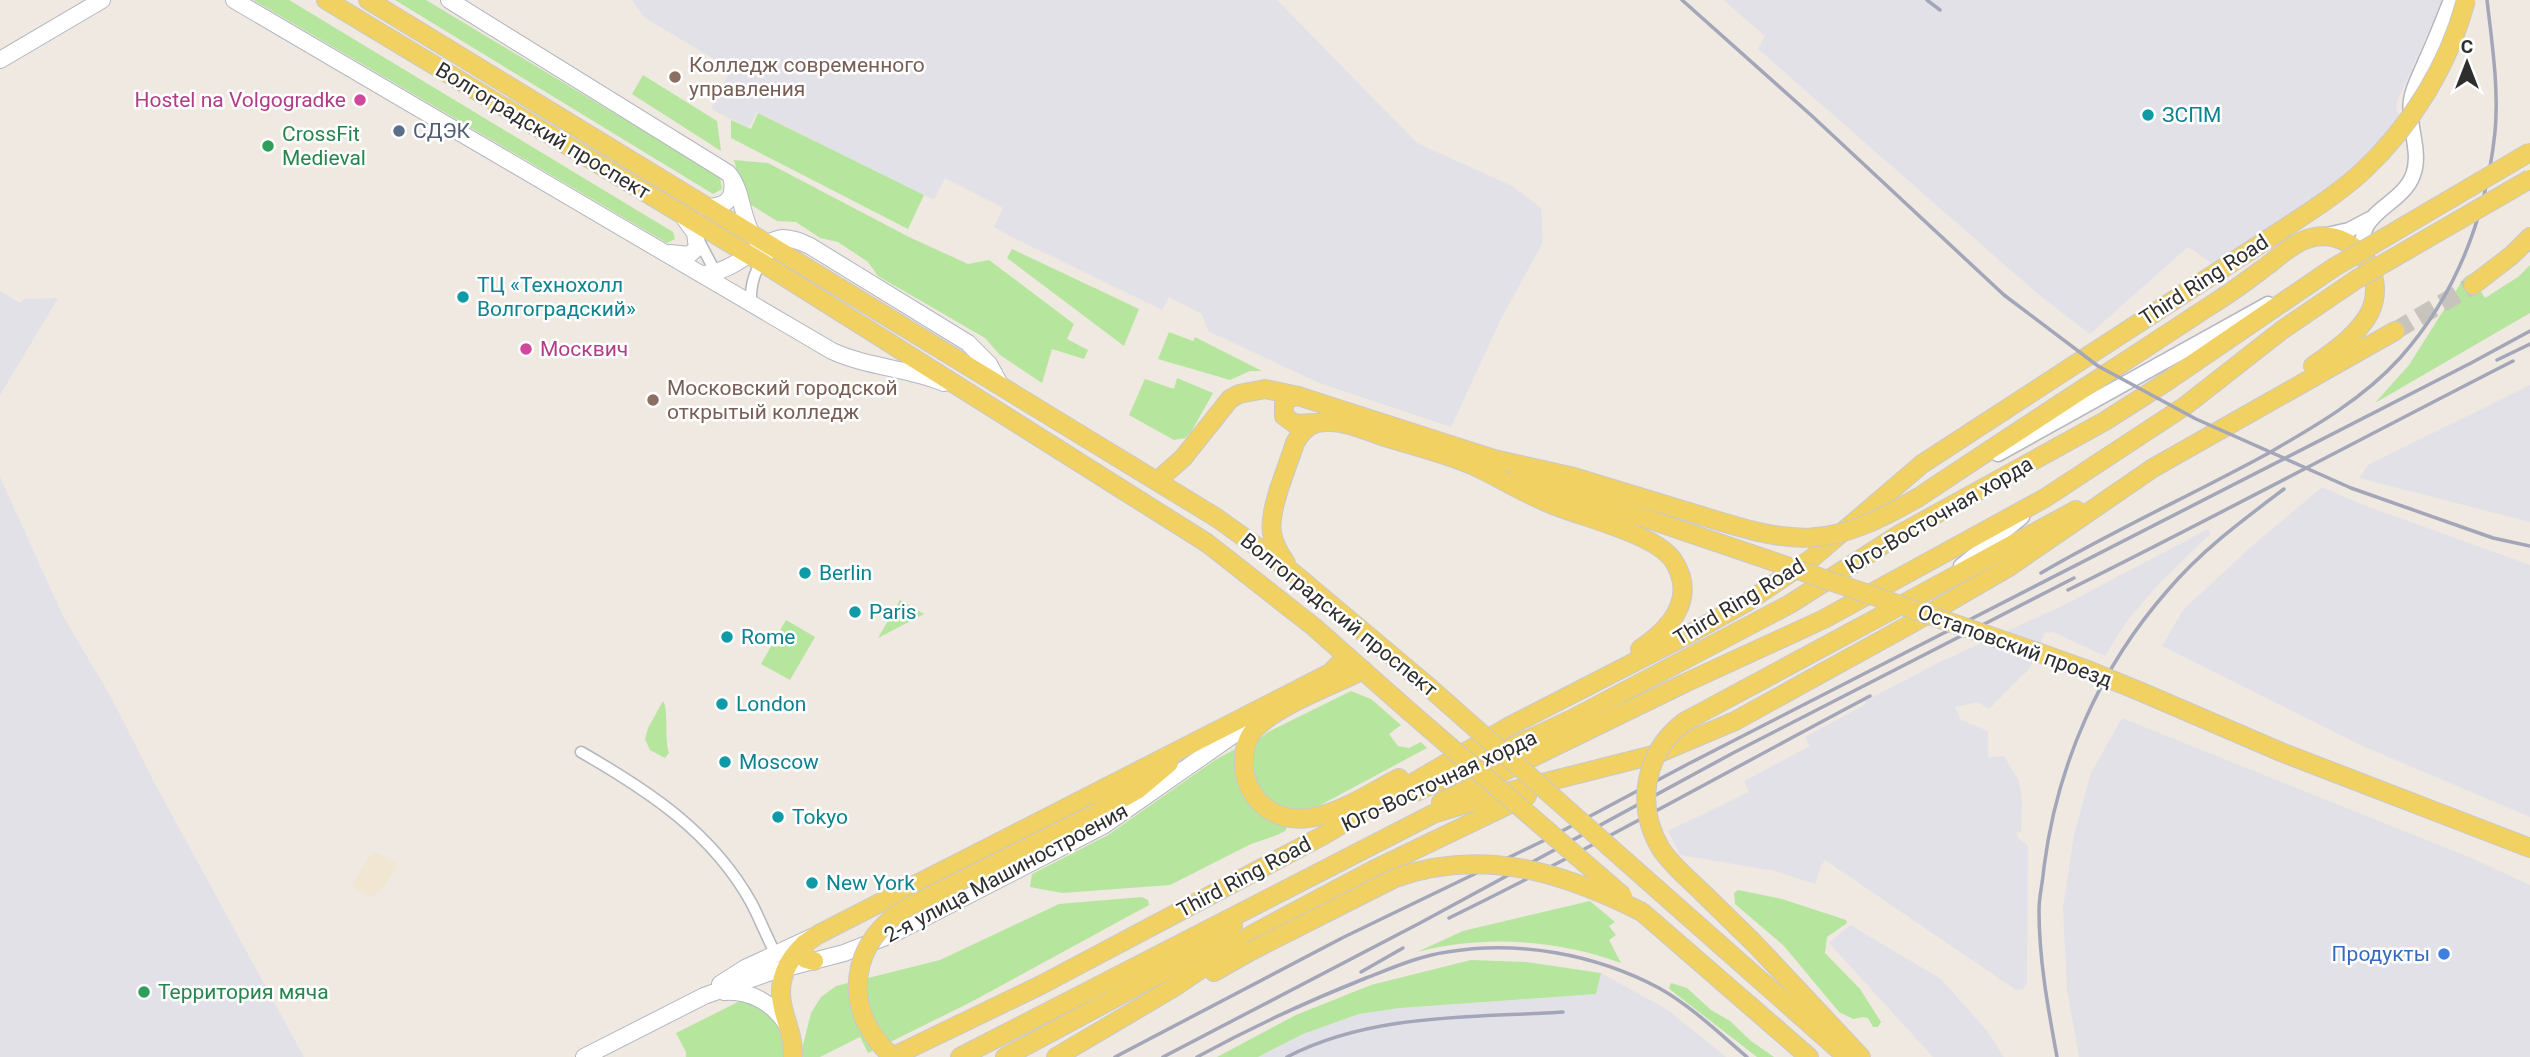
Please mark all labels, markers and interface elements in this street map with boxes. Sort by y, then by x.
north arrow [2432,28,2502,98]
text: С [2461,35,2473,58]
place label: Колледж современного управления [689,53,925,101]
street label: Волгоградский проспект [432,57,654,205]
marker: Колледж современного управления [667,69,683,85]
place label: Hostel na Volgogradke [135,88,346,112]
marker: Hostel na Volgogradke [352,92,368,108]
place label: ЗСПМ [2162,103,2221,127]
marker: ЗСПМ [2140,107,2156,123]
place label: СДЭК [413,119,471,143]
place label: CrossFit Medieval [282,122,366,170]
marker: СДЭК [391,123,407,139]
marker: CrossFit Medieval [260,138,276,154]
street label: Third Ring Road [2135,230,2273,330]
place label: ТЦ «Технохолл Волгоградский» [477,273,636,321]
marker: ТЦ «Технохолл Волгоградский» [455,289,471,305]
place label: Москвич [540,337,628,361]
marker: Москвич [518,341,534,357]
place label: Московский городской открытый колледж [667,376,898,424]
marker: Московский городской открытый колледж [645,392,661,408]
street label: Юго-Восточная хорда [1841,451,2037,579]
street label: Волгоградский проспект [1236,528,1442,702]
street label: Third Ring Road [1669,554,1809,650]
place label: Berlin [819,561,872,585]
marker: Berlin [797,565,813,581]
place label: Paris [869,600,917,624]
street label: Остаповский проезд [1915,600,2116,692]
marker: Paris [847,604,863,620]
place label: Rome [741,625,795,649]
marker: Rome [719,629,735,645]
place label: London [736,692,806,716]
marker: London [714,696,730,712]
street label: Юго-Восточная хорда [1338,725,1540,837]
place label: Moscow [739,750,819,774]
marker: Moscow [717,754,733,770]
street label: 2-я улица Машиностроения [880,799,1132,947]
place label: Tokyo [792,805,848,829]
marker: Tokyo [770,809,786,825]
street label: Third Ring Road [1173,832,1315,922]
place label: New York [826,871,915,895]
marker: New York [804,875,820,891]
place label: Продукты [2332,942,2430,966]
marker: Продукты [2436,946,2452,962]
place label: Территория мяча [158,980,329,1004]
marker: Территория мяча [136,984,152,1000]

